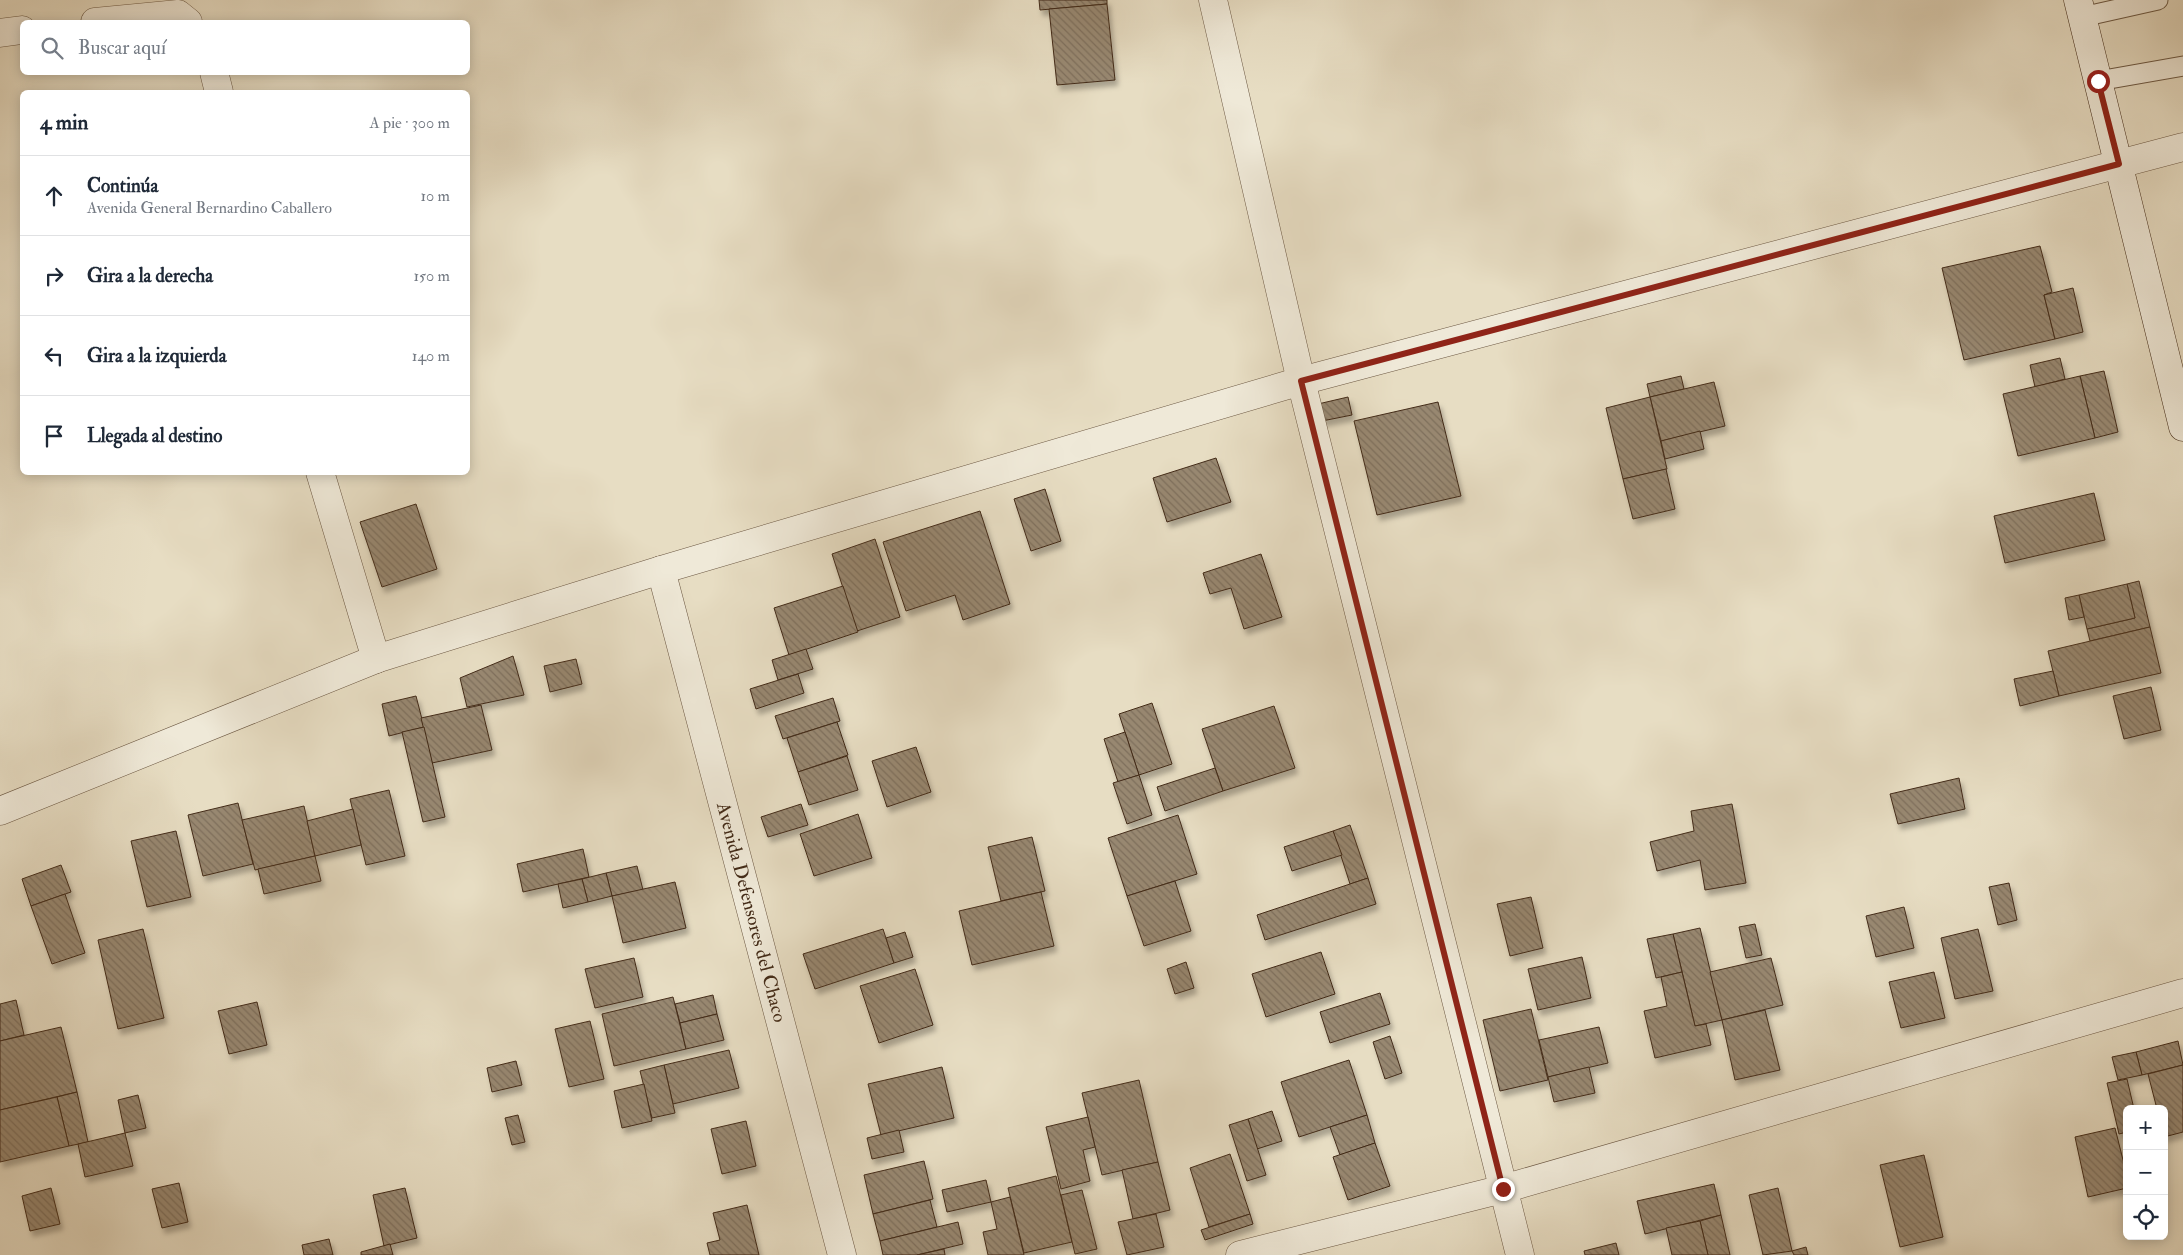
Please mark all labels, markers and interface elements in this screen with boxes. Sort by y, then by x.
search box [20,20,470,75]
icon: search [38,34,66,62]
text: Buscar aquí [78,36,166,60]
route start [2087,70,2110,93]
text: 4 min [40,109,88,136]
text: A pie · 300 m [369,113,450,133]
text: Continúa [87,174,158,198]
icon: ahead [40,182,68,210]
text: 10 m [420,186,450,206]
text: Avenida General Bernardino Caballero [87,198,332,218]
icon: right [40,262,68,290]
text: Gira a la derecha [87,264,213,288]
text: 150 m [413,266,450,286]
icon: left [40,342,68,370]
text: Gira a la izquierda [87,344,226,368]
text: 140 m [412,346,450,366]
icon: arrive [40,422,68,450]
text: Llegada al destino [87,424,222,448]
street label: Avenida Defensores del Chaco [711,799,792,1025]
map controls [2123,1105,2168,1240]
button: + [2123,1105,2168,1150]
button: − [2123,1150,2168,1195]
route end [1492,1178,1515,1201]
button: locate [2123,1195,2168,1240]

